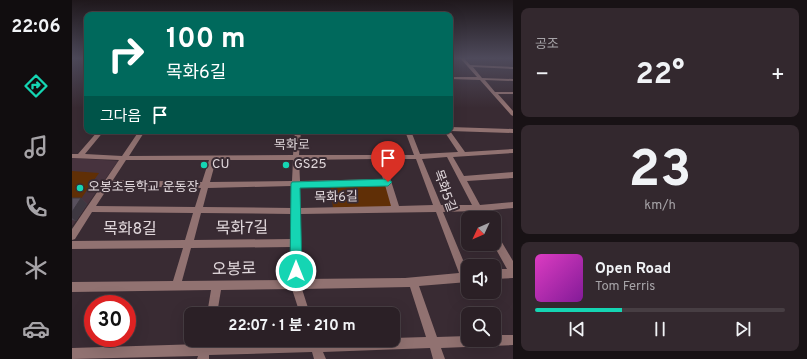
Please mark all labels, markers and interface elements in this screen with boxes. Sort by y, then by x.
text: 22:06 [11,16,61,39]
text: 100 m [166,22,246,58]
icon: right [100,28,152,80]
text: 공조 [535,37,559,53]
text: 22° [635,57,685,94]
text: 목화6길 [166,62,226,85]
text: − [535,62,549,89]
text: + [771,62,785,89]
icon: directions [22,72,50,100]
icon: arrive [149,104,171,126]
text: 그다음 [100,108,141,127]
icon: music [22,133,50,161]
street label: 목화로 [274,138,310,154]
text: 23 [629,139,691,205]
pin [371,141,405,182]
icon: arrive [377,147,399,169]
place label: CU [212,157,229,173]
place label: GS25 [294,157,327,173]
marker: CU [199,160,209,170]
marker: GS25 [281,160,291,170]
street label: 목화5길 [429,168,459,214]
place label: 오봉초등학교 운동장 [88,179,199,196]
marker: 오봉초등학교 운동장 [75,183,85,193]
street label: 목화6길 [314,190,358,206]
icon: phone [22,193,50,221]
text: km/h [644,198,676,214]
north arrow [461,211,501,251]
map controls [461,211,501,347]
street label: 목화7길 [216,219,268,239]
street label: 목화8길 [103,220,157,240]
position arrow [275,250,317,292]
icon: climate [22,254,50,282]
button: sound [461,259,501,299]
street label: 오봉로 [212,260,257,280]
text: Open Road [595,260,671,279]
text: Tom Ferris [595,279,655,295]
speed limit sign: 30 [84,295,136,347]
button: search [461,307,501,347]
icon: car [22,315,50,343]
text: 22:07 · 1 분 · 210 m [228,317,356,336]
icon: previous [566,318,588,340]
icon: pause [649,318,671,340]
icon: next [732,318,754,340]

